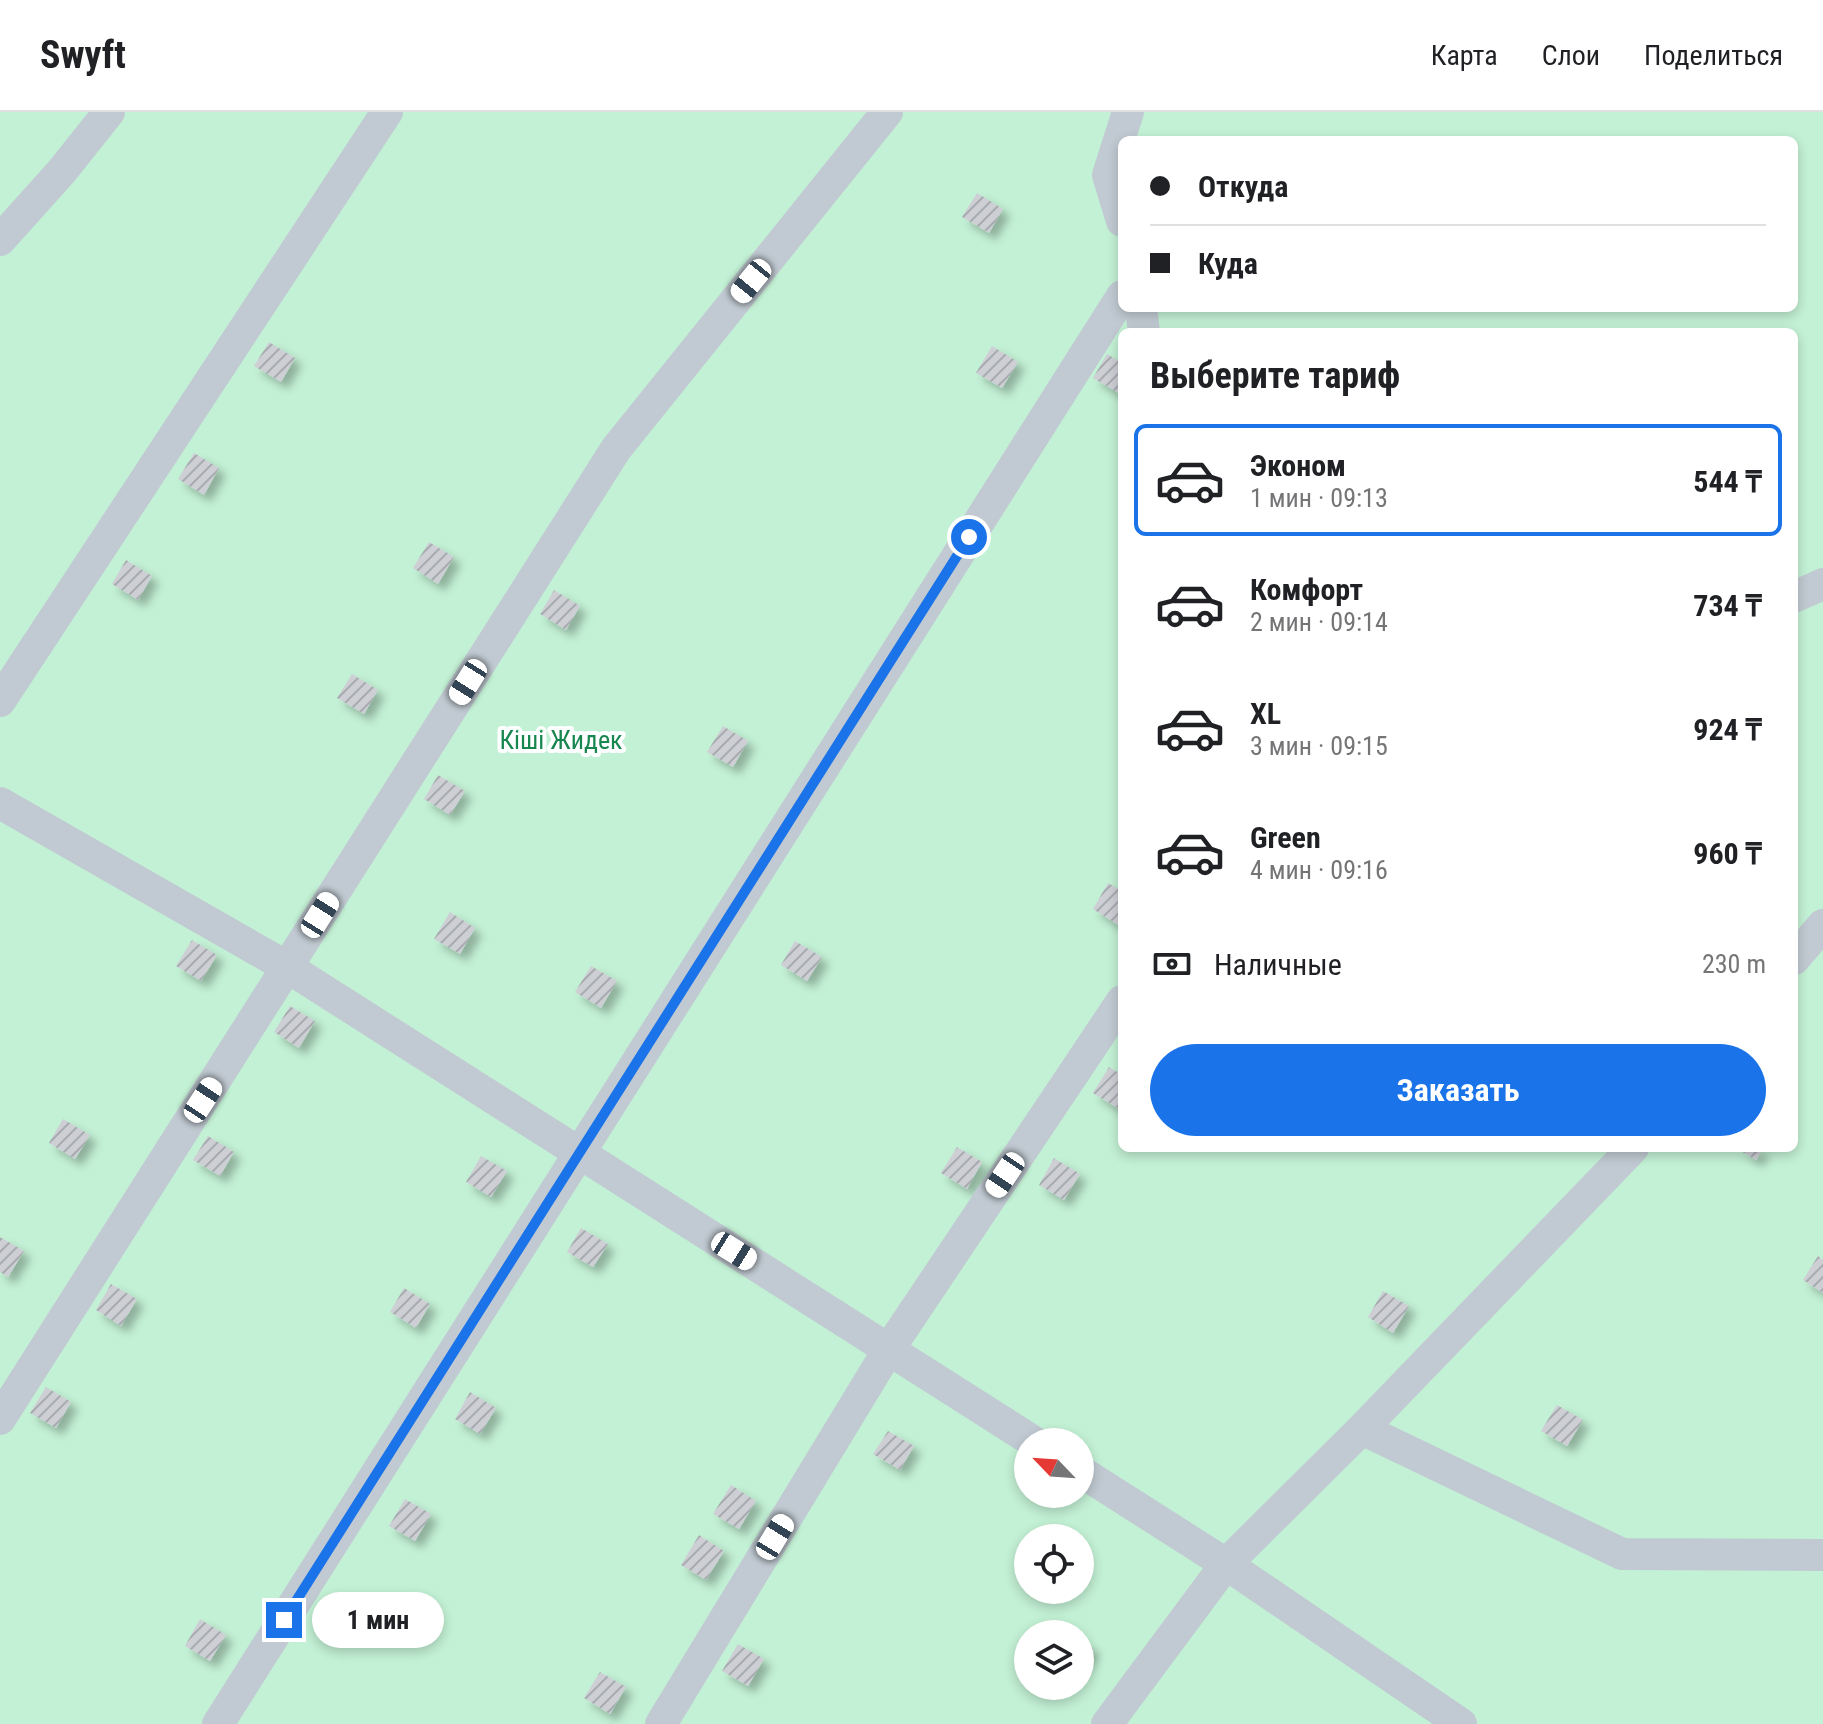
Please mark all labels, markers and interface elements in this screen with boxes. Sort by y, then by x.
text: Swyft [40,33,126,77]
text: Карта [1431,39,1498,72]
text: Слои [1542,39,1600,72]
text: Поделиться [1644,39,1783,72]
text: Откуда [1198,169,1288,204]
text: Куда [1198,246,1258,281]
car [727,255,775,307]
text: Выберите тариф [1150,355,1400,397]
icon: car [1154,444,1226,516]
text: Эконом [1250,448,1346,483]
text: 544 ₸ [1693,464,1762,499]
text: 1 мин · 09:13 [1250,483,1388,513]
route start [951,519,987,555]
icon: car [1154,568,1226,640]
text: Комфорт [1250,572,1363,607]
text: 734 ₸ [1693,588,1762,623]
text: 2 мин · 09:14 [1250,607,1388,637]
car [445,655,491,709]
icon: car [1154,692,1226,764]
text: XL [1250,696,1281,731]
text: 924 ₸ [1693,712,1762,747]
park label: Кіші Жидек [499,725,623,755]
text: 3 мин · 09:15 [1250,731,1388,761]
icon: car [1154,816,1226,888]
text: Green [1250,820,1321,855]
text: 960 ₸ [1693,836,1762,871]
text: 4 мин · 09:16 [1250,855,1388,885]
car [297,888,343,942]
icon: cash [1150,942,1194,986]
text: Наличные [1214,947,1342,982]
text: 230 m [1702,949,1766,979]
button: Заказать [1150,1044,1766,1136]
car [180,1073,226,1127]
car [982,1148,1028,1202]
car [707,1228,761,1274]
north arrow [1014,1428,1094,1508]
map controls [1014,1428,1094,1700]
car [752,1510,798,1564]
button: locate [1014,1524,1094,1604]
callout: 1 мин [312,1592,444,1648]
route end [266,1602,302,1638]
text: 1 мин [347,1605,409,1635]
button: layers [1014,1620,1094,1700]

